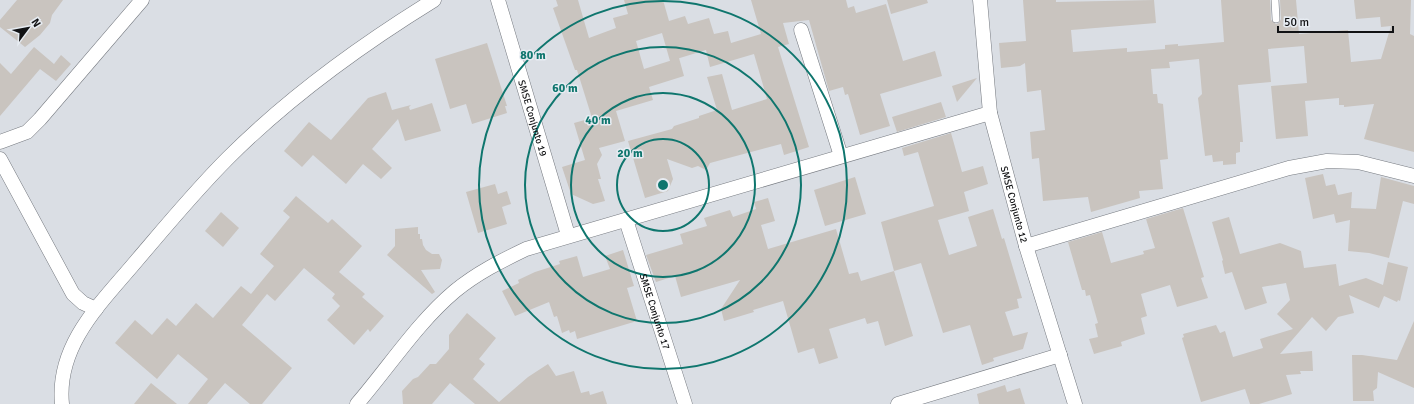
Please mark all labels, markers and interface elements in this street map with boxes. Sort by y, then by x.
north arrow [8,8,48,48]
scale bar [1278,8,1393,34]
text: 50 m [1284,15,1309,30]
text: N [29,16,44,30]
text: 80 m [520,48,546,63]
street label: SMSE Conjunto 19 [515,79,549,158]
text: 60 m [552,81,578,96]
text: 40 m [585,113,611,128]
text: 20 m [617,146,643,161]
street label: SMSE Conjunto 12 [998,165,1030,244]
centre of rings [656,178,670,192]
street label: SMSE Conjunto 17 [637,272,672,351]

